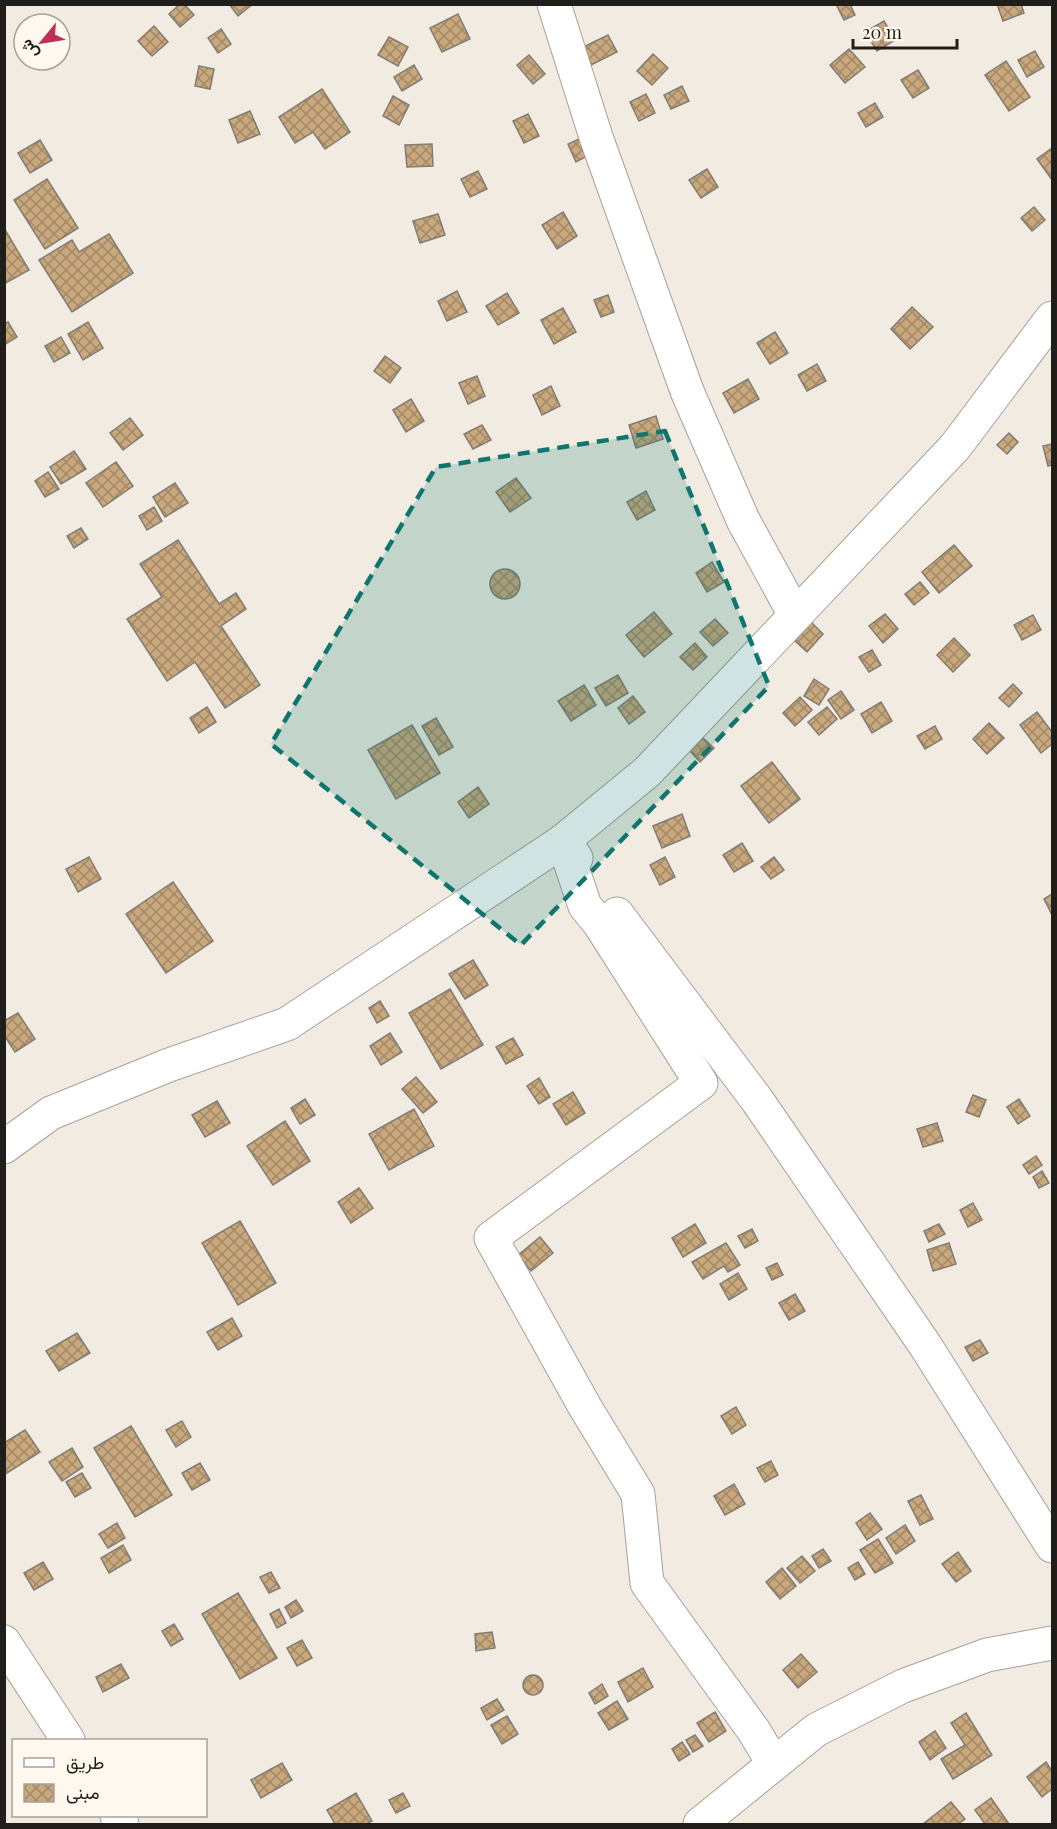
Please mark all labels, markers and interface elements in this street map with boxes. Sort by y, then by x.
north arrow [12,12,72,72]
scale bar [853,12,956,50]
text: 20 m [862,20,902,44]
text: ش [15,36,42,63]
legend [12,1739,207,1817]
text: طريق [66,1750,104,1774]
text: مبنى [66,1780,100,1804]

